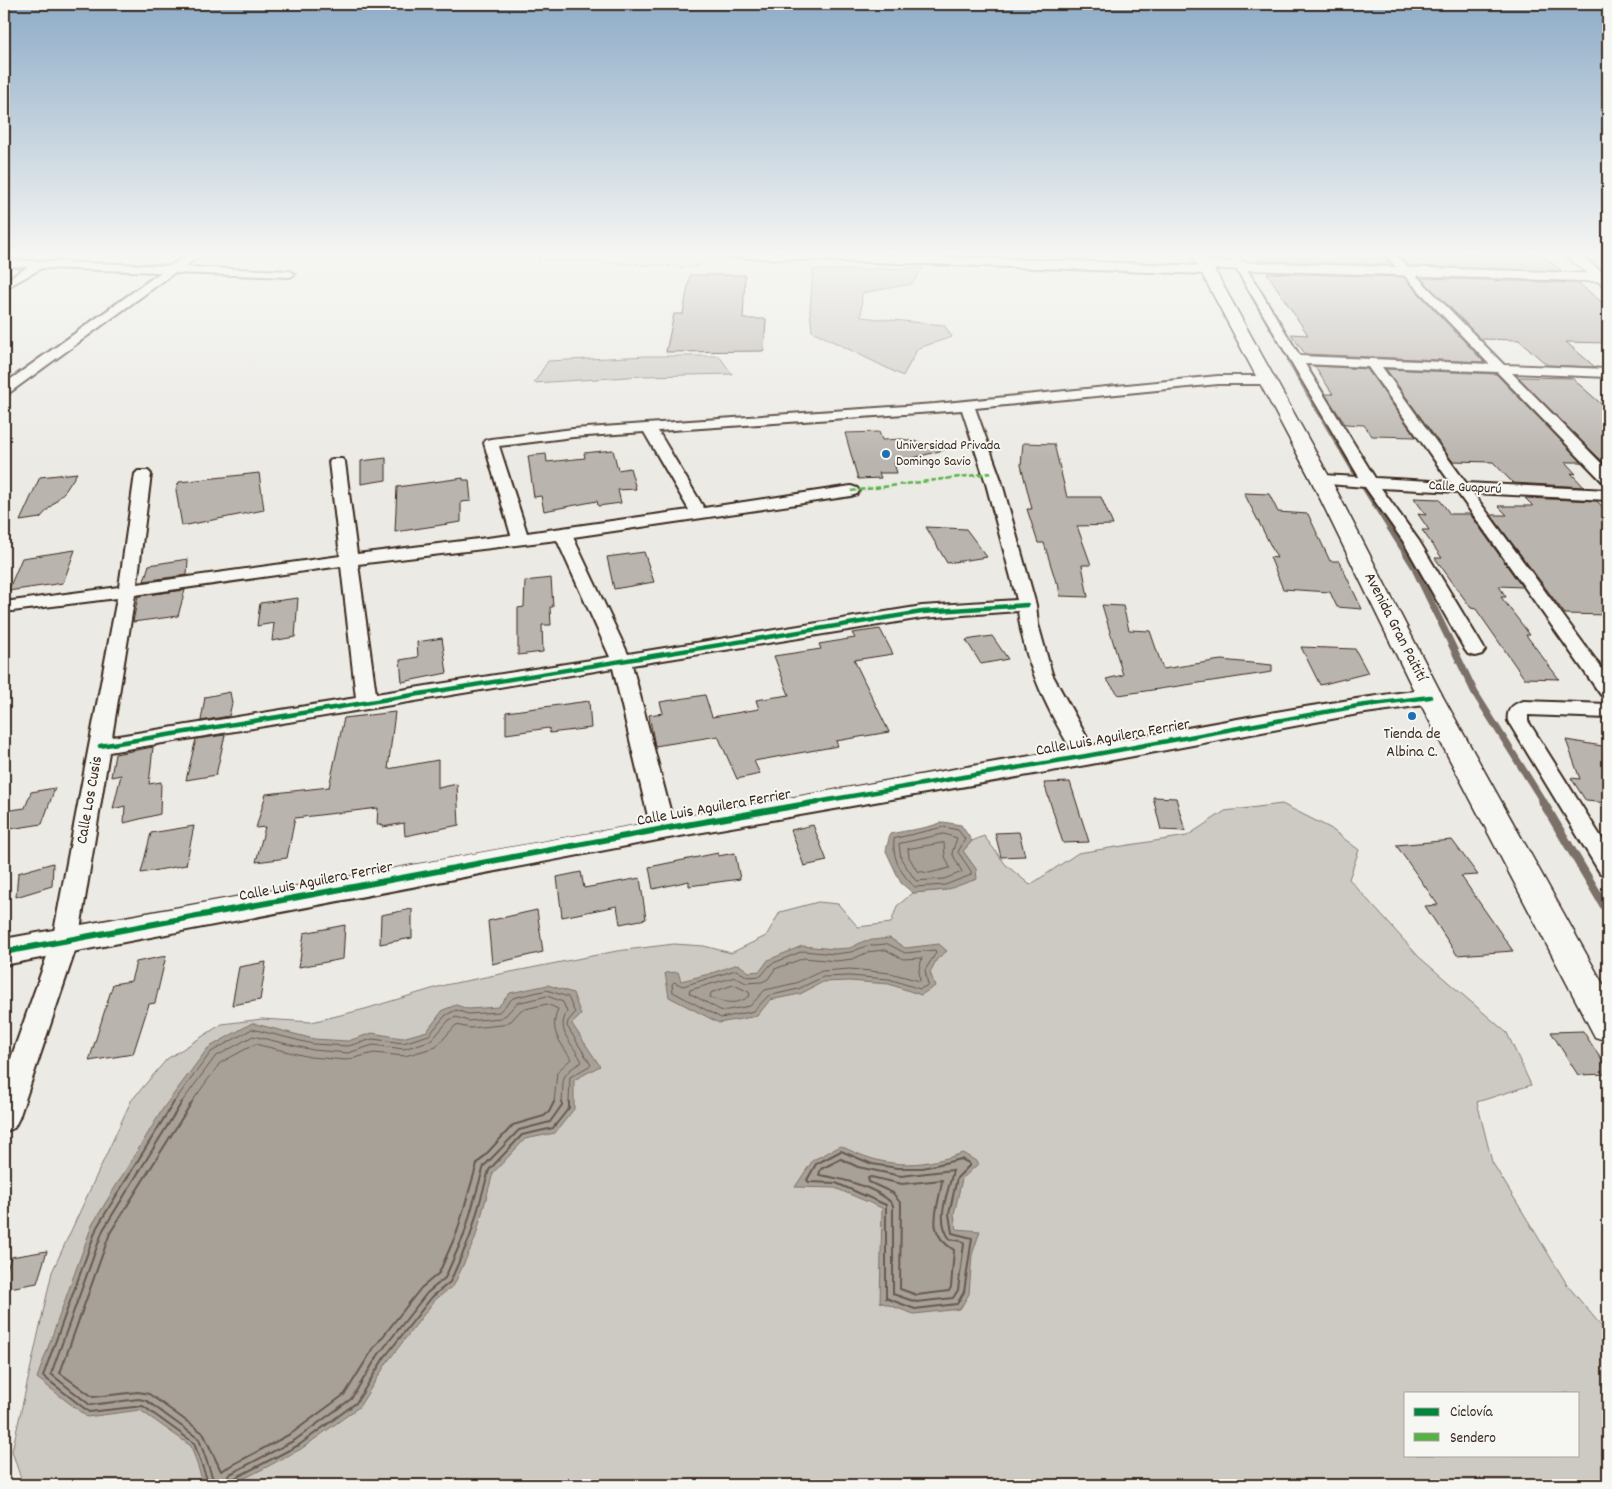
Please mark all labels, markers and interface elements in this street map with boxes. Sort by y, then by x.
place label: Universidad Privada Domingo Savio [896,436,1000,472]
marker: Universidad Privada Domingo Savio [880,448,892,460]
street label: Calle Guapurú [1428,476,1502,500]
street label: Avenida Gran Paitití [1358,569,1433,686]
marker: Tienda de Albina C. [1406,710,1418,722]
street label: Calle Luis Aguilera Ferrier [1034,713,1192,763]
place label: Tienda de Albina C. [1384,723,1440,764]
street label: Calle Los Cusis [71,754,109,846]
street label: Calle Luis Aguilera Ferrier [635,783,793,833]
street label: Calle Luis Aguilera Ferrier [237,856,395,908]
legend [1404,1392,1580,1456]
text: Ciclovía [1450,1402,1493,1424]
text: Sendero [1450,1428,1496,1450]

